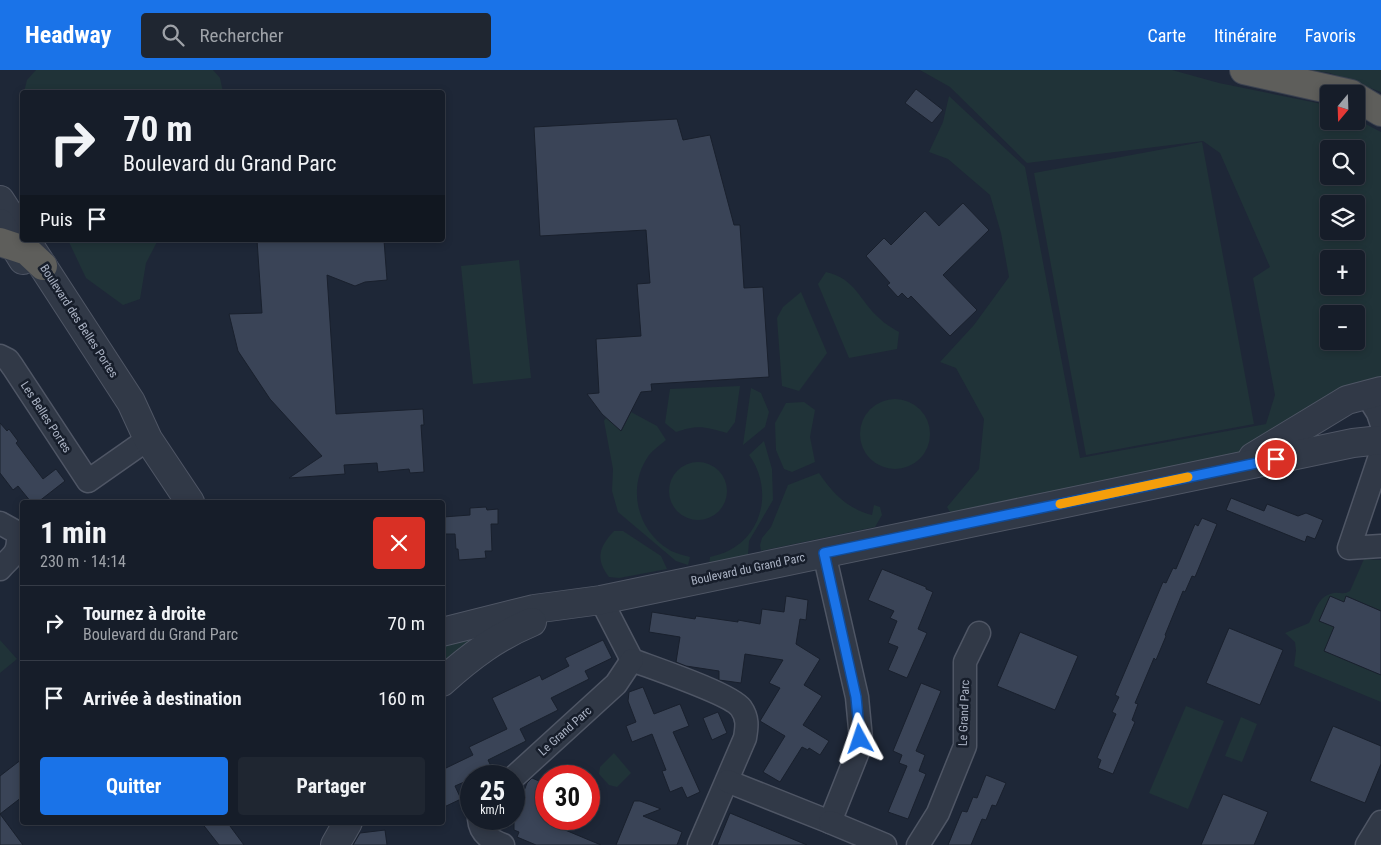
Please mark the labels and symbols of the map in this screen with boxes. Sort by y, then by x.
north arrow [1320,85,1365,130]
street label: Boulevard des Belles Portes [37,262,121,380]
street label: Les Belles Portes [18,379,74,455]
pin [1255,438,1297,480]
street label: Boulevard du Grand Parc [690,550,807,588]
street label: Le Grand Parc [956,679,972,746]
street label: Le Grand Parc [536,703,595,758]
position arrow [833,712,885,764]
speed limit sign: 30 [535,765,600,830]

